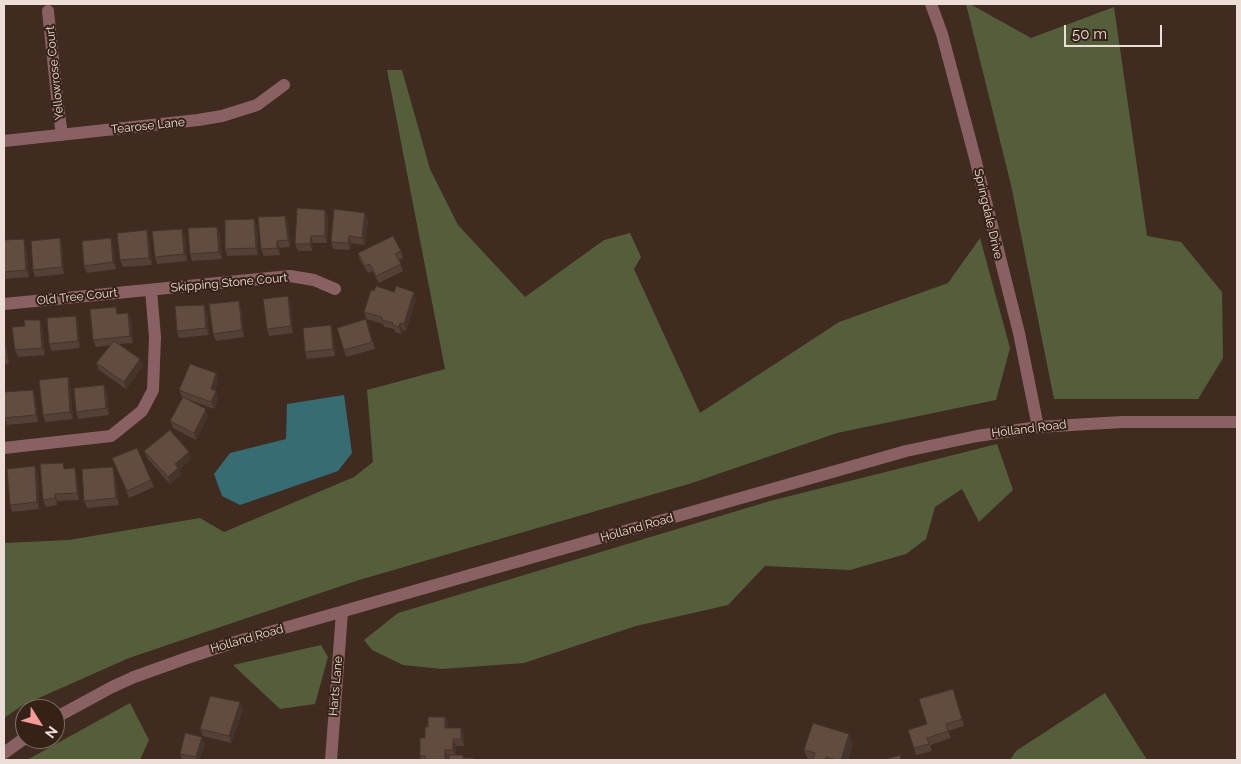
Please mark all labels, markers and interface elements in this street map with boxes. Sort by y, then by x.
scale bar [1066,15,1164,47]
street label: Yellowrose Court [43,25,67,121]
text: 50 m [1072,25,1107,43]
street label: Tearose Lane [110,115,186,137]
street label: Springdale Drive [971,168,1005,260]
street label: Skipping Stone Court [170,271,288,295]
street label: Old Tree Court [36,286,118,308]
street label: Holland Road [991,417,1067,441]
street label: Holland Road [599,511,675,545]
street label: Holland Road [209,622,285,656]
street label: Harts Lane [326,655,346,717]
north arrow [15,699,65,749]
text: N [42,723,61,741]

